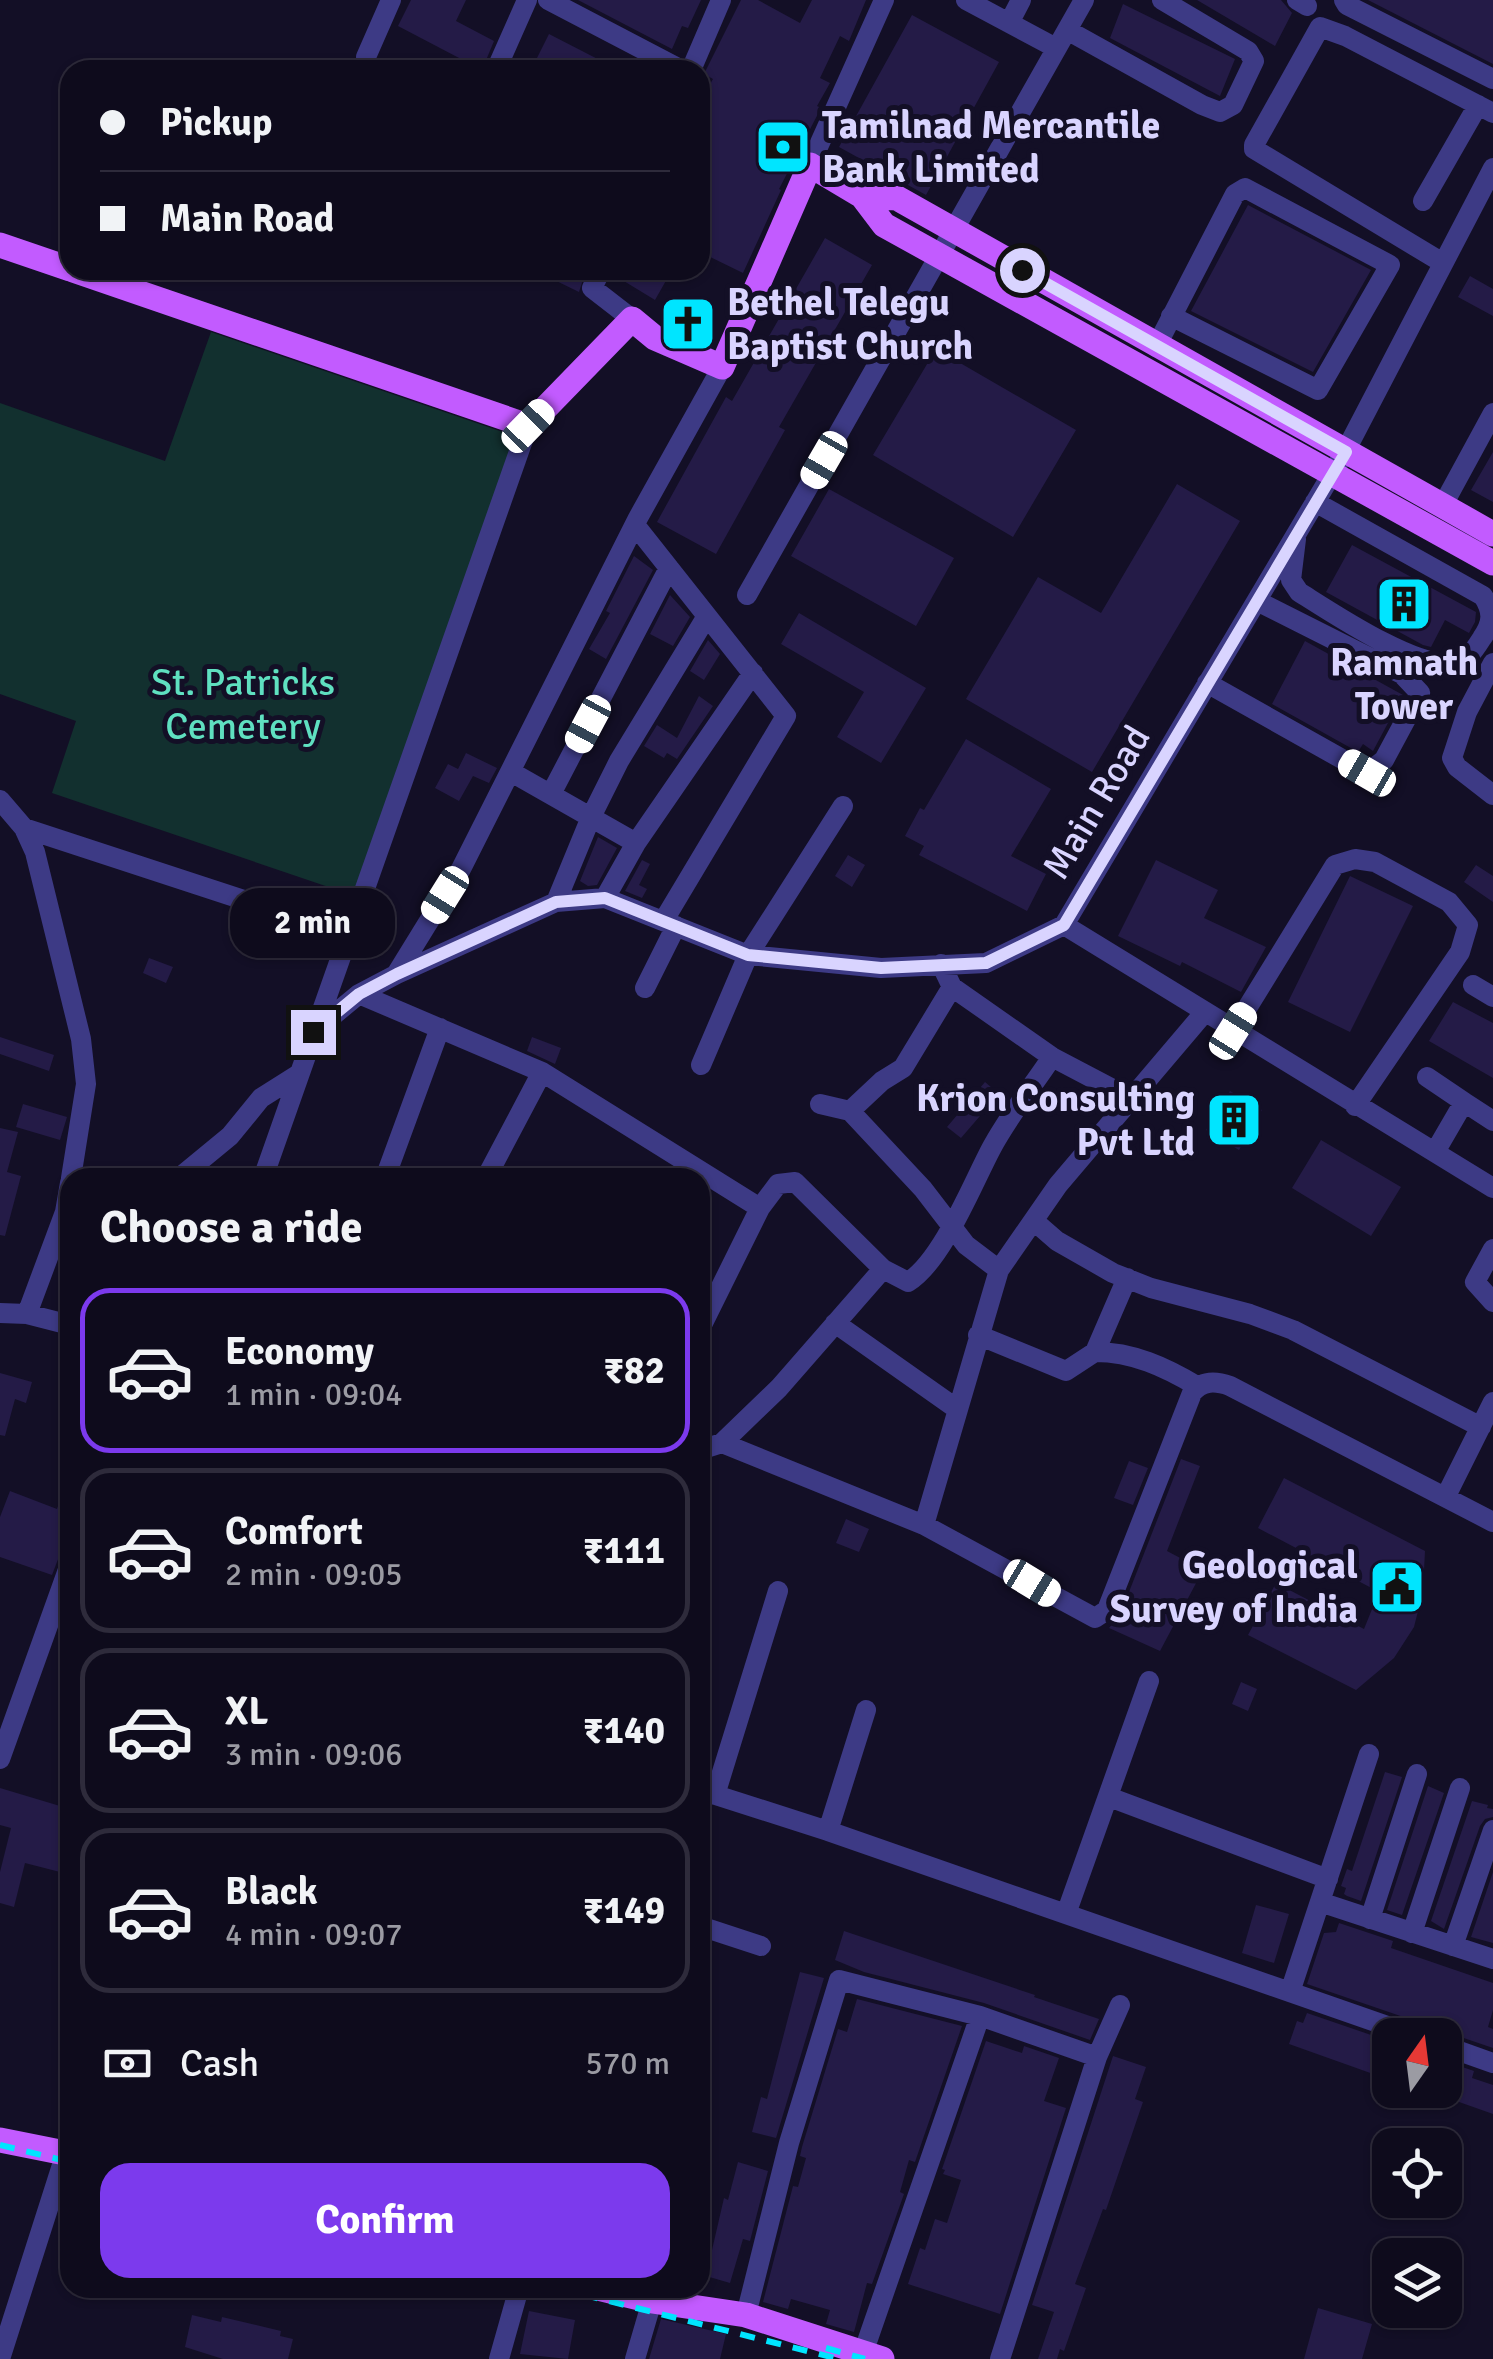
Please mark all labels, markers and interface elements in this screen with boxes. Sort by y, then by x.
text: Pickup [160,99,272,146]
place label: Tamilnad Mercantile Bank Limited [822,102,1160,193]
bank icon: Tamilnad Mercantile Bank Limited [753,117,813,177]
text: Main Road [160,195,334,242]
route start [1000,248,1045,293]
place label: Bethel Telegu Baptist Church [727,279,973,370]
church icon: Bethel Telegu Baptist Church [658,294,718,354]
car [496,394,560,458]
car [796,427,852,493]
building icon: Ramnath Tower [1374,574,1434,634]
place label: Ramnath Tower [1330,639,1478,730]
park label: St. Patricks Cemetery [151,659,335,750]
car [561,690,615,758]
street label: Main Road [1032,717,1161,888]
car [1334,745,1400,801]
car [416,862,474,928]
callout: 2 min [230,887,396,957]
text: 2 min [274,903,351,942]
car [1204,998,1262,1064]
route end [291,1010,336,1055]
place label: Krion Consulting Pvt Ltd [916,1075,1195,1166]
building icon: Krion Consulting Pvt Ltd [1204,1090,1264,1150]
text: Choose a ride [100,1200,363,1255]
icon: car [105,1326,195,1416]
text: Economy [225,1328,374,1375]
text: ₹82 [603,1347,665,1394]
text: 1 min · 09:04 [225,1375,403,1414]
icon: car [105,1506,195,1596]
text: Comfort [225,1508,363,1555]
text: ₹111 [583,1527,665,1574]
place label: Geological Survey of India [1110,1542,1358,1633]
text: 2 min · 09:05 [225,1555,403,1594]
car [999,1555,1065,1611]
public building icon: Geological Survey of India [1367,1557,1427,1617]
icon: car [105,1686,195,1776]
text: XL [225,1688,268,1735]
text: ₹140 [583,1707,665,1754]
text: 3 min · 09:06 [225,1735,403,1774]
icon: car [105,1866,195,1956]
text: Black [225,1868,318,1915]
text: ₹149 [583,1887,665,1934]
text: 4 min · 09:07 [225,1915,403,1954]
north arrow [1372,2018,1462,2108]
map controls [1372,2018,1462,2328]
icon: cash [100,2036,155,2091]
text: Cash [180,2040,259,2087]
text: 570 m [586,2044,670,2083]
button: locate [1372,2128,1462,2218]
button: Confirm [100,2163,670,2278]
button: layers [1372,2238,1462,2328]

